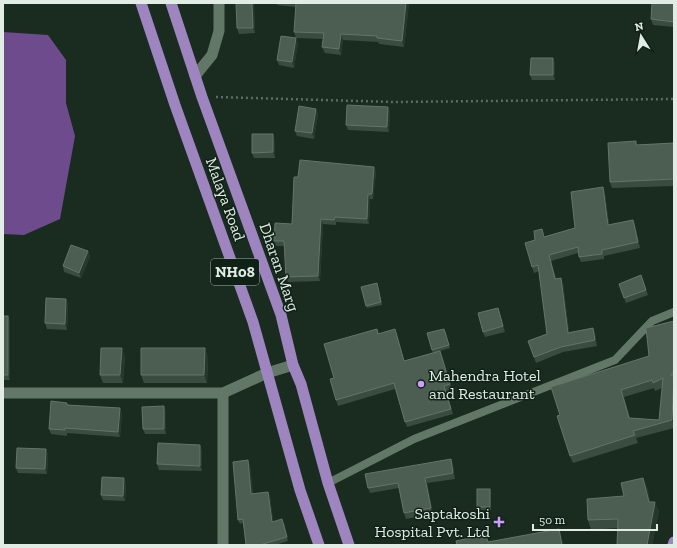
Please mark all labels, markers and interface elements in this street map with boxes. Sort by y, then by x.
north arrow [621,16,661,56]
text: N [634,19,645,34]
street label: Malaya Road [202,155,249,244]
street label: Dharan Marg [256,220,304,314]
road number: NH08 [211,259,259,285]
place label: Mahendra Hotel and Restaurant [429,366,541,403]
marker: Mahendra Hotel and Restaurant [416,379,426,389]
place label: Saptakoshi Hospital Pvt. Ltd [375,504,491,541]
scale bar [533,506,657,532]
text: 50 m [539,513,566,527]
marker: Saptakoshi Hospital Pvt. Ltd [493,516,505,528]

